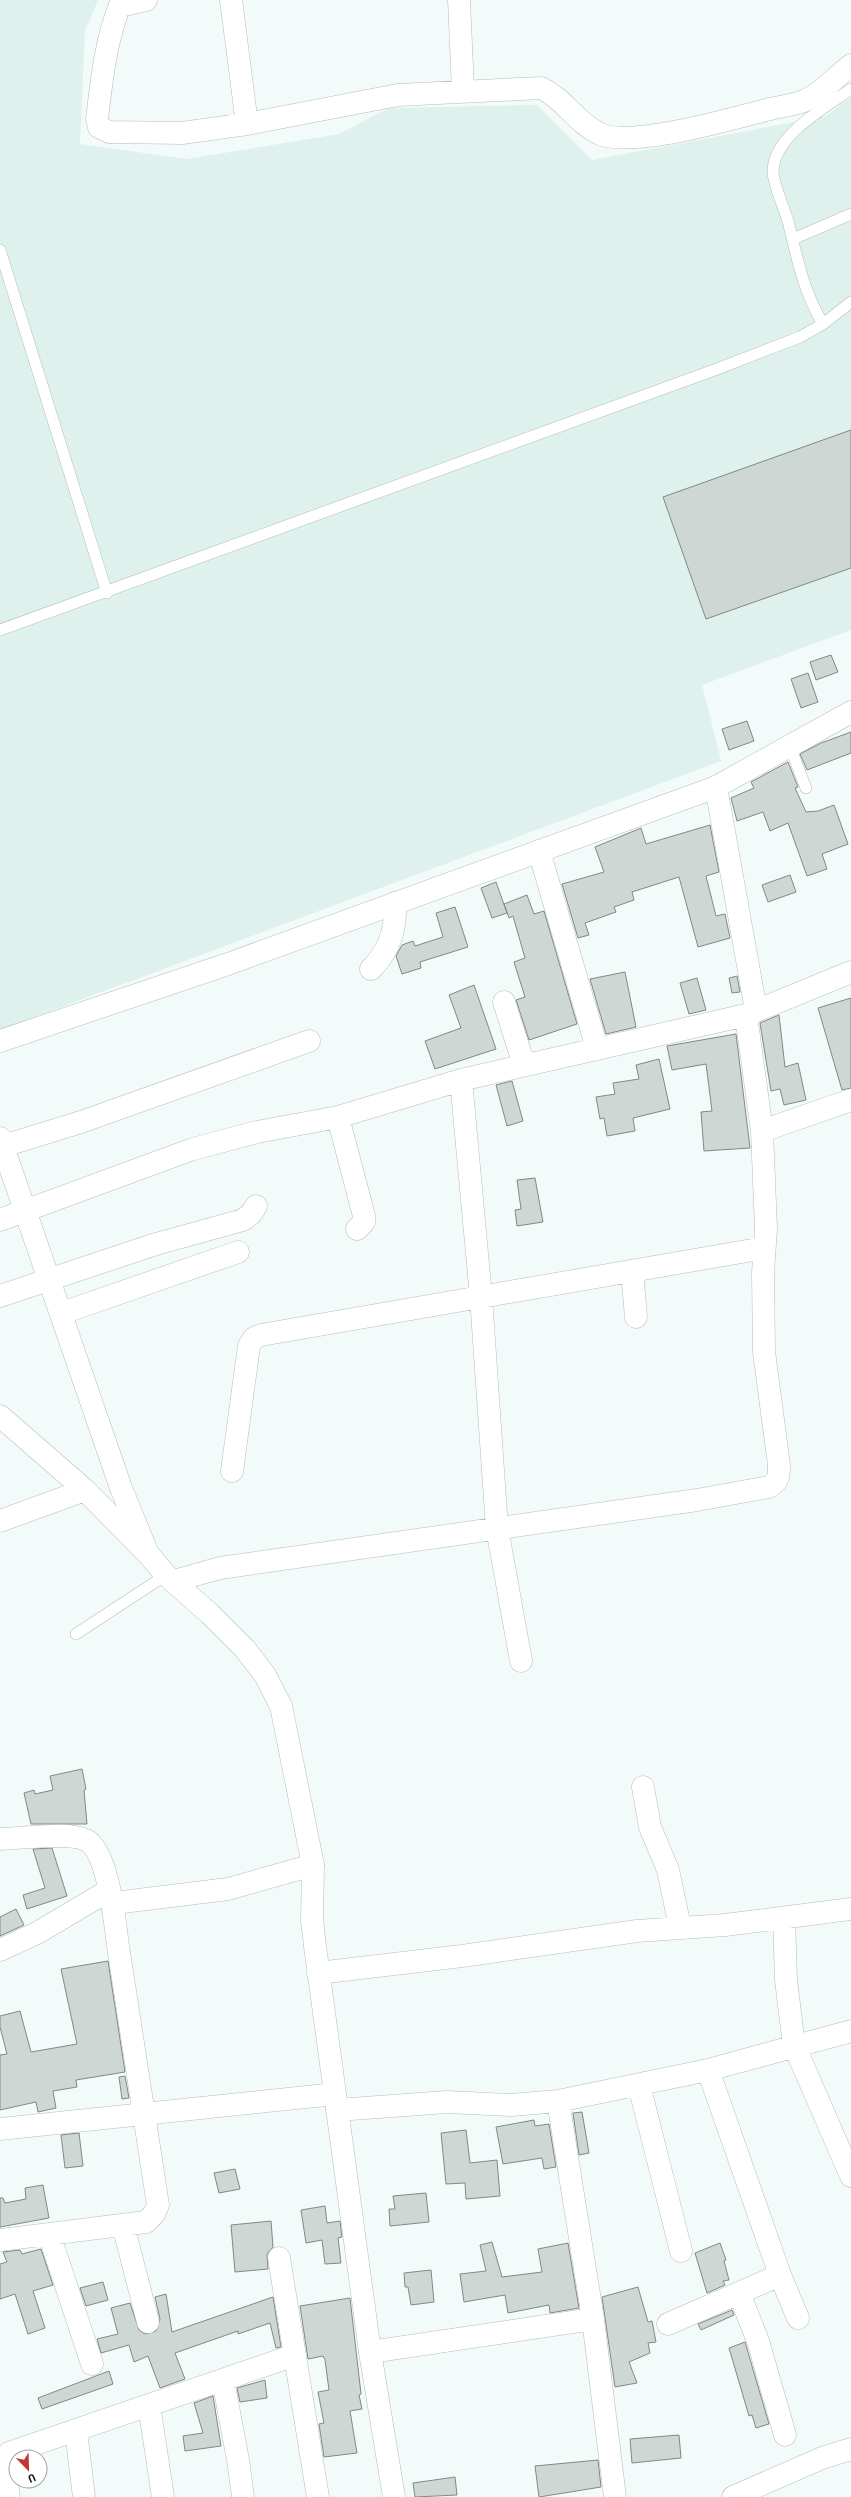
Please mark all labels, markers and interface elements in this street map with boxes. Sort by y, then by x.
north arrow [8,2449,48,2489]
text: U [26,2471,38,2486]

